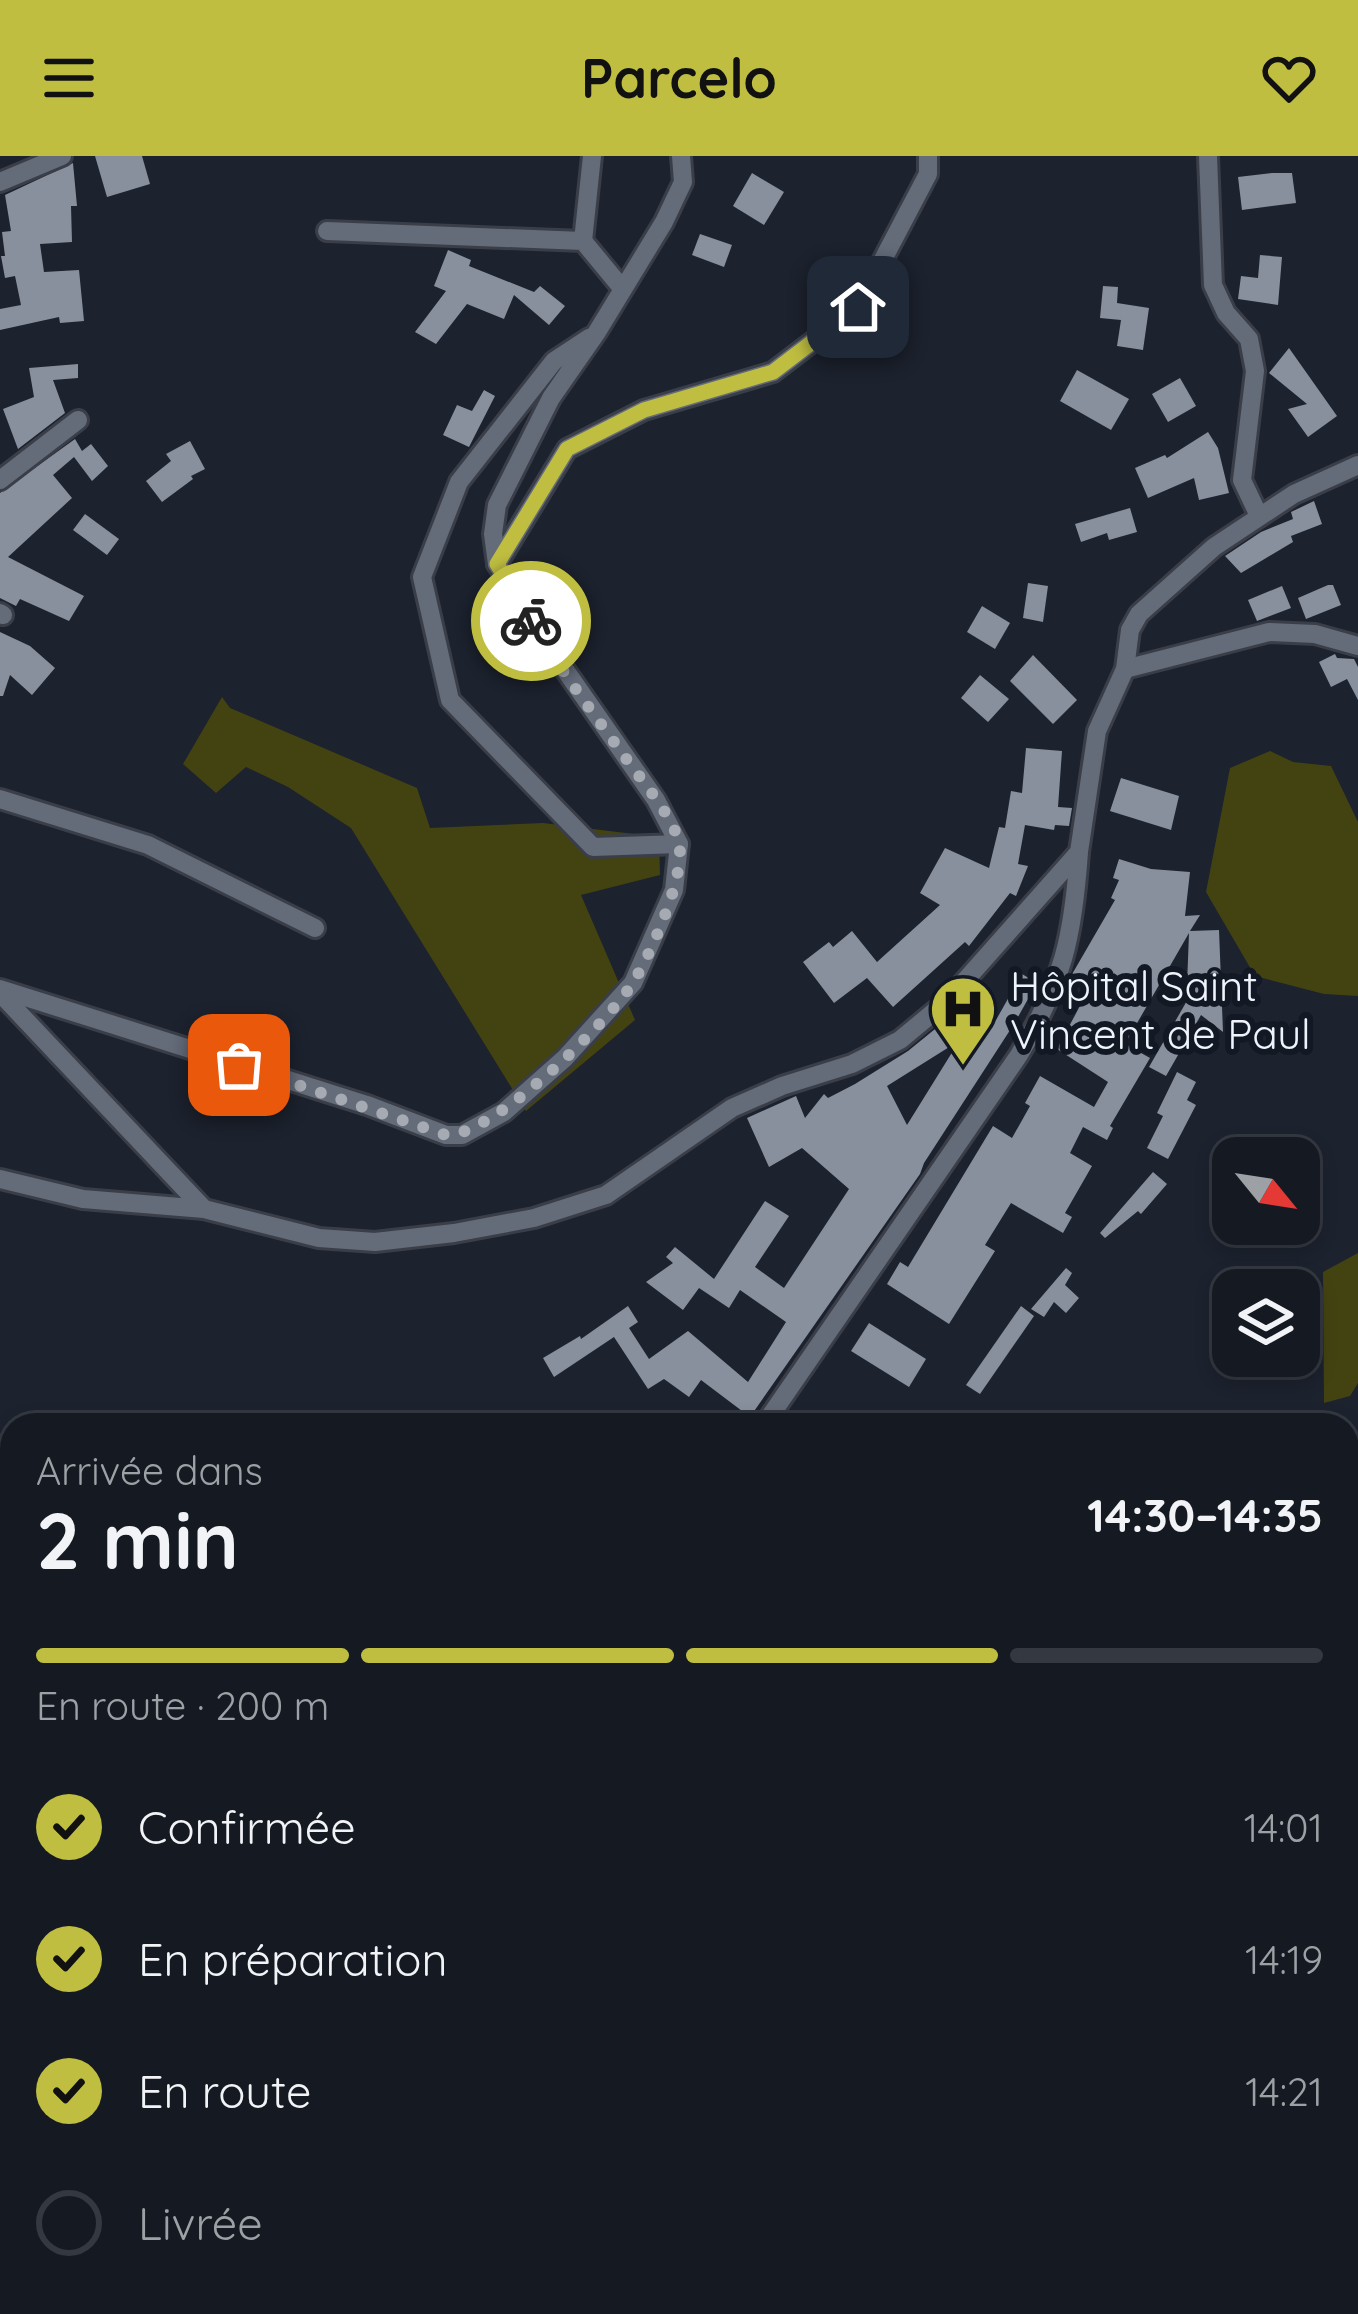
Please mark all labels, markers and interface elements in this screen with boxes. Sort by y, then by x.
text: Parcelo [581,44,777,112]
icon: menu [36,45,102,111]
icon: heart [1256,45,1322,111]
pin [807,256,909,358]
icon: home [825,274,891,340]
courier [471,561,591,681]
icon: bike [498,588,564,654]
place label: Hôpital Saint Vincent de Paul [1010,959,1311,1060]
hospital icon: Hôpital Saint Vincent de Paul [928,974,998,1068]
pin [188,1014,290,1116]
icon: bag [206,1032,272,1098]
north arrow [1212,1137,1320,1245]
map controls [1212,1137,1320,1377]
button: layers [1212,1269,1320,1377]
text: Arrivée dans [36,1446,263,1495]
text: 14:30–14:35 [1087,1487,1323,1543]
text: 2 min [36,1491,239,1589]
text: En route · 200 m [36,1681,329,1730]
icon: check [36,1794,102,1860]
text: Confirmée [138,1799,356,1855]
text: 14:01 [1244,1803,1323,1852]
icon: check [36,1926,102,1992]
text: En préparation [138,1931,448,1987]
text: 14:19 [1245,1935,1323,1984]
icon: check [36,2058,102,2124]
text: En route [138,2063,311,2119]
text: 14:21 [1245,2067,1323,2116]
text: Livrée [138,2195,263,2251]

